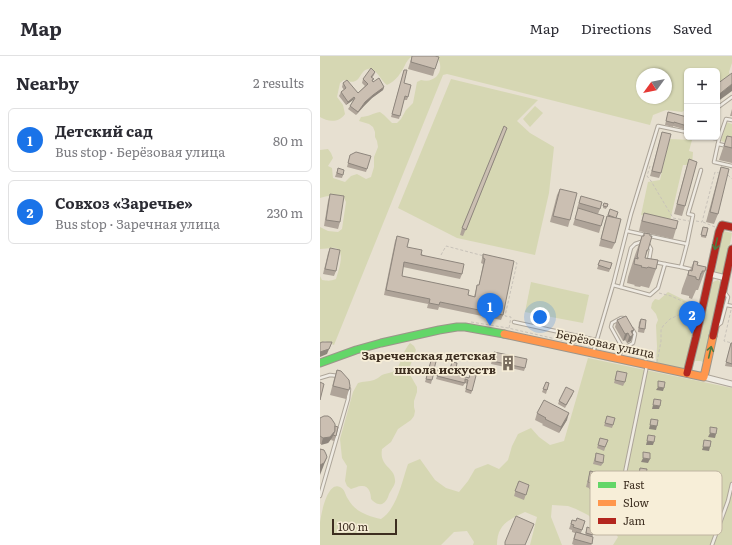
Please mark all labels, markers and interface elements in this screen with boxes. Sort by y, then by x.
text: Map [20,14,62,42]
text: Map [529,18,559,38]
text: Directions [581,18,651,38]
text: Saved [673,18,712,38]
north arrow [636,68,672,104]
map controls [684,68,720,140]
button: + [684,68,720,104]
text: Nearby [16,70,79,95]
text: 2 results [253,73,304,92]
button: − [684,104,720,140]
text: Детский сад [55,119,153,142]
text: 1 [27,131,33,150]
text: 80 m [273,131,303,150]
text: Bus stop · Берёзовая улица [55,142,225,161]
text: Совхоз «Заречье» [55,191,193,214]
text: 2 [27,203,33,222]
text: 230 m [267,203,303,222]
text: Bus stop · Заречная улица [55,214,220,233]
one-way arrow [712,238,720,251]
pin: 1 [477,293,503,326]
pin: 2 [679,301,705,334]
your location [530,307,550,327]
street label: Берёзовая улица [554,324,657,362]
place label: Зареченская детская школа искусств [362,346,496,378]
one-way arrow [706,346,714,359]
building icon: Зареченская детская школа искусств [499,354,517,372]
legend [590,471,722,535]
text: Fast [623,476,645,492]
text: Slow [623,494,649,510]
text: Jam [623,512,646,528]
scale bar [332,517,397,536]
text: 100 m [338,518,368,534]

